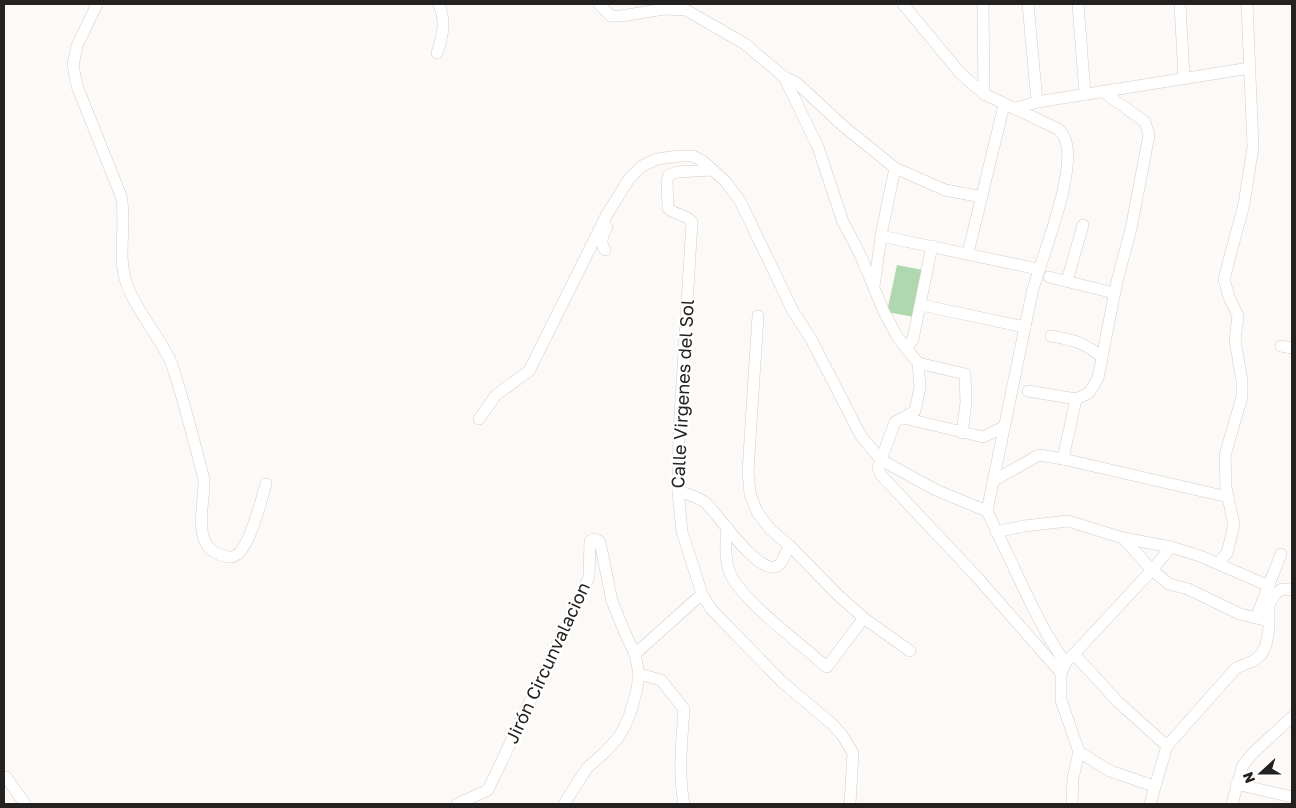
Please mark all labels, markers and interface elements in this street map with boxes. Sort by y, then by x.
street label: Calle Virgenes del Sol [666,299,698,489]
street label: Jirón Circunvalacion [500,578,594,747]
north arrow [1236,748,1286,798]
text: N [1239,770,1258,786]

